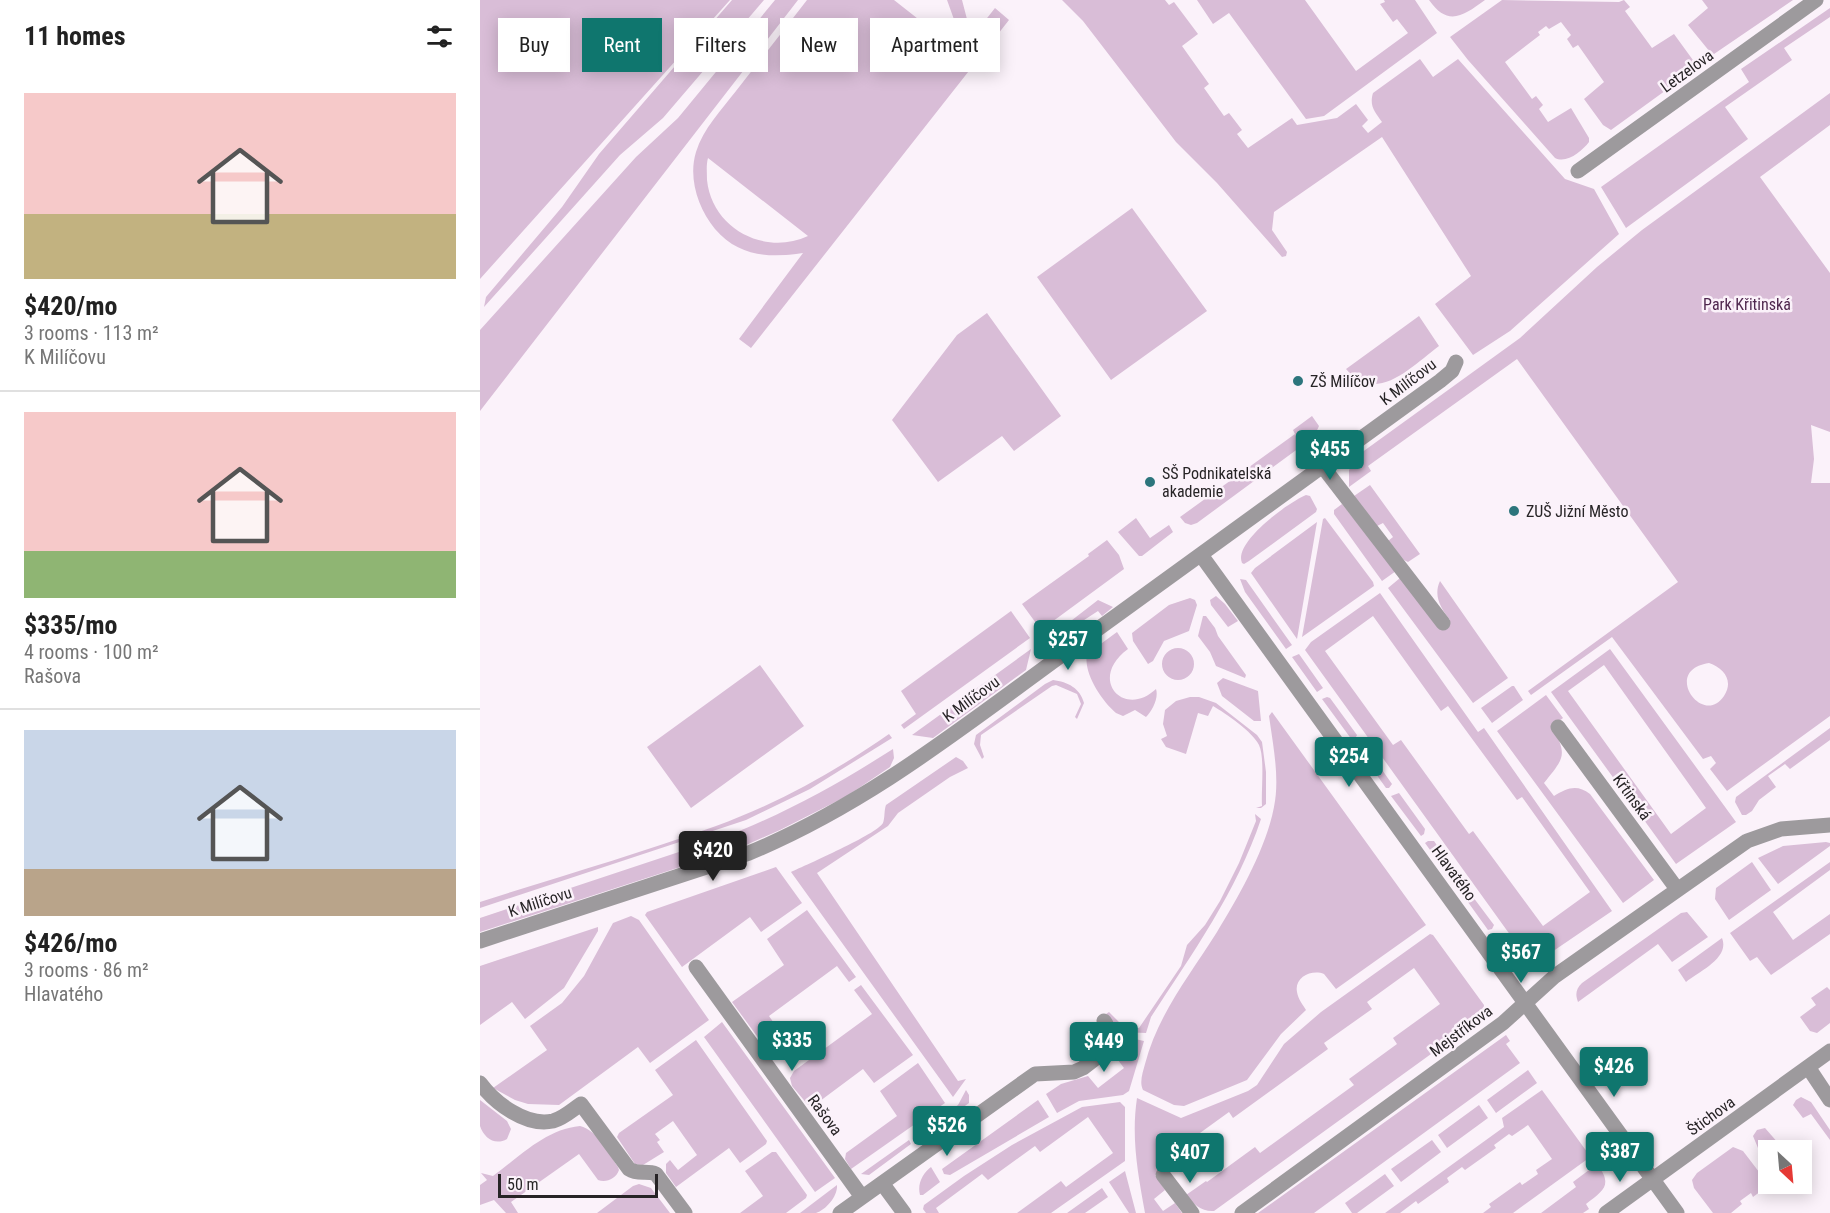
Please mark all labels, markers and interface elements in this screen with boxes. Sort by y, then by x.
chip: Buy [498,18,570,72]
chip: Rent [582,18,662,72]
chip: Filters [674,18,768,72]
chip: New [780,18,858,72]
chip: Apartment [870,18,1000,72]
icon: filters [423,20,456,53]
text: 11 homes [24,21,126,51]
street label: Letzelova [1657,46,1717,96]
icon: home [186,132,294,240]
text: $420/mo [24,291,117,321]
park label: Park Křitinská [1703,295,1791,314]
text: 3 rooms · 113 m² [24,321,159,345]
text: K Milíčovu [24,345,106,369]
street label: K Milíčovu [1376,355,1440,409]
place label: ZŠ Milíčov [1310,372,1376,391]
marker: ZŠ Milíčov [1291,374,1305,388]
pin: $455 [1294,430,1366,481]
text: $455 [1310,437,1350,461]
icon: home [186,451,294,559]
place label: SŠ Podnikatelská akademie [1162,464,1271,501]
marker: SŠ Podnikatelská akademie [1143,475,1157,489]
place label: ZUŠ Jižní Město [1526,502,1628,521]
marker: ZUŠ Jižní Město [1507,504,1521,518]
text: $335/mo [24,610,117,640]
pin: $257 [1032,620,1104,671]
text: $257 [1048,627,1088,651]
text: 4 rooms · 100 m² [24,640,159,664]
text: Rašova [24,664,81,688]
street label: K Milíčovu [939,672,1003,726]
pin: $254 [1313,737,1385,788]
text: $254 [1329,744,1369,768]
icon: home [186,769,294,877]
street label: Křtinská [1609,770,1655,824]
pin: $420 [677,831,749,882]
text: $420 [693,838,733,862]
street label: Hlavatého [1428,842,1480,904]
street label: K Milíčovu [506,883,574,921]
text: $426/mo [24,928,117,958]
pin: $567 [1485,933,1557,984]
text: $567 [1501,940,1541,964]
text: 3 rooms · 86 m² [24,958,149,982]
text: Hlavatého [24,982,103,1006]
street label: Mejstříkova [1426,1001,1496,1061]
pin: $335 [756,1021,828,1072]
pin: $449 [1068,1022,1140,1073]
text: $335 [772,1028,812,1052]
text: $449 [1084,1029,1124,1053]
pin: $426 [1578,1047,1650,1098]
text: $426 [1594,1054,1634,1078]
street label: Rašova [804,1091,846,1139]
street label: Štichova [1684,1092,1738,1140]
pin: $526 [911,1106,983,1157]
text: $526 [927,1113,967,1137]
pin: $387 [1584,1132,1656,1183]
pin: $407 [1154,1133,1226,1184]
text: $387 [1600,1139,1640,1163]
text: $407 [1170,1140,1210,1164]
north arrow [1758,1140,1812,1194]
map controls [1758,1140,1812,1194]
scale bar [498,1171,658,1198]
text: 50 m [507,1175,539,1194]

